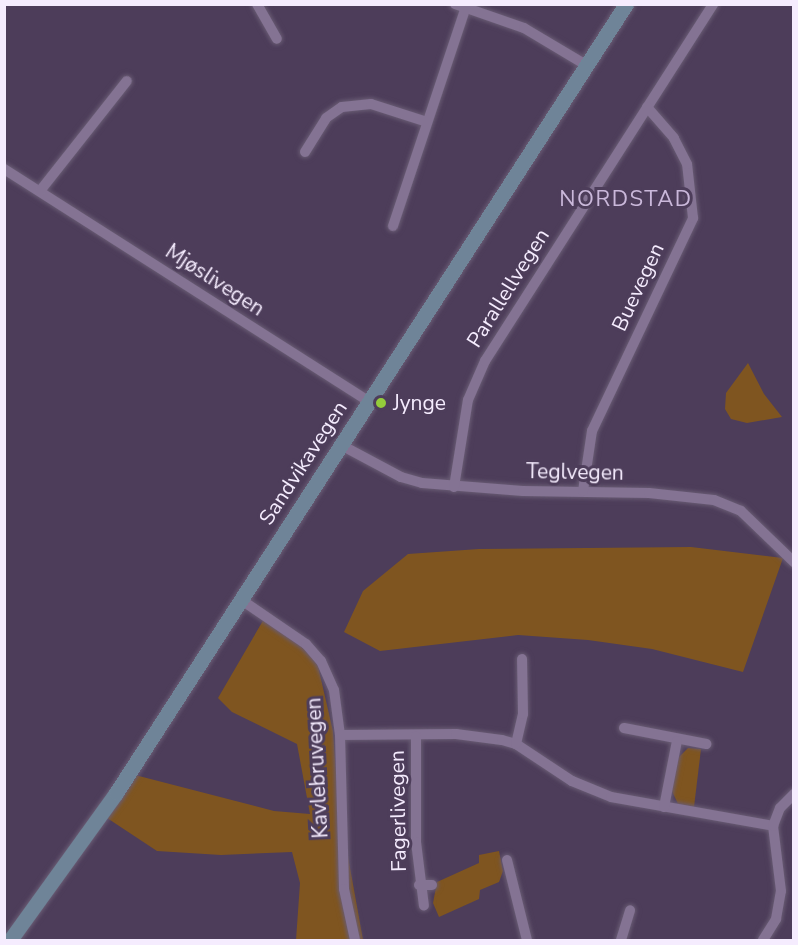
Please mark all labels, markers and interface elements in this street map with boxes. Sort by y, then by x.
district label: NORDSTAD [559,187,693,213]
street label: Parallellvegen [461,224,555,352]
street label: Mjøslivegen [161,239,269,321]
street label: Buevegen [607,239,669,335]
place label: Jynge [393,390,446,416]
street label: Sandvikavegen [254,396,352,530]
marker: Jynge [374,396,388,410]
street label: Teglvegen [526,459,624,485]
street label: Kavlebruvegen [301,697,333,839]
street label: Fagerlivegen [384,750,412,872]

